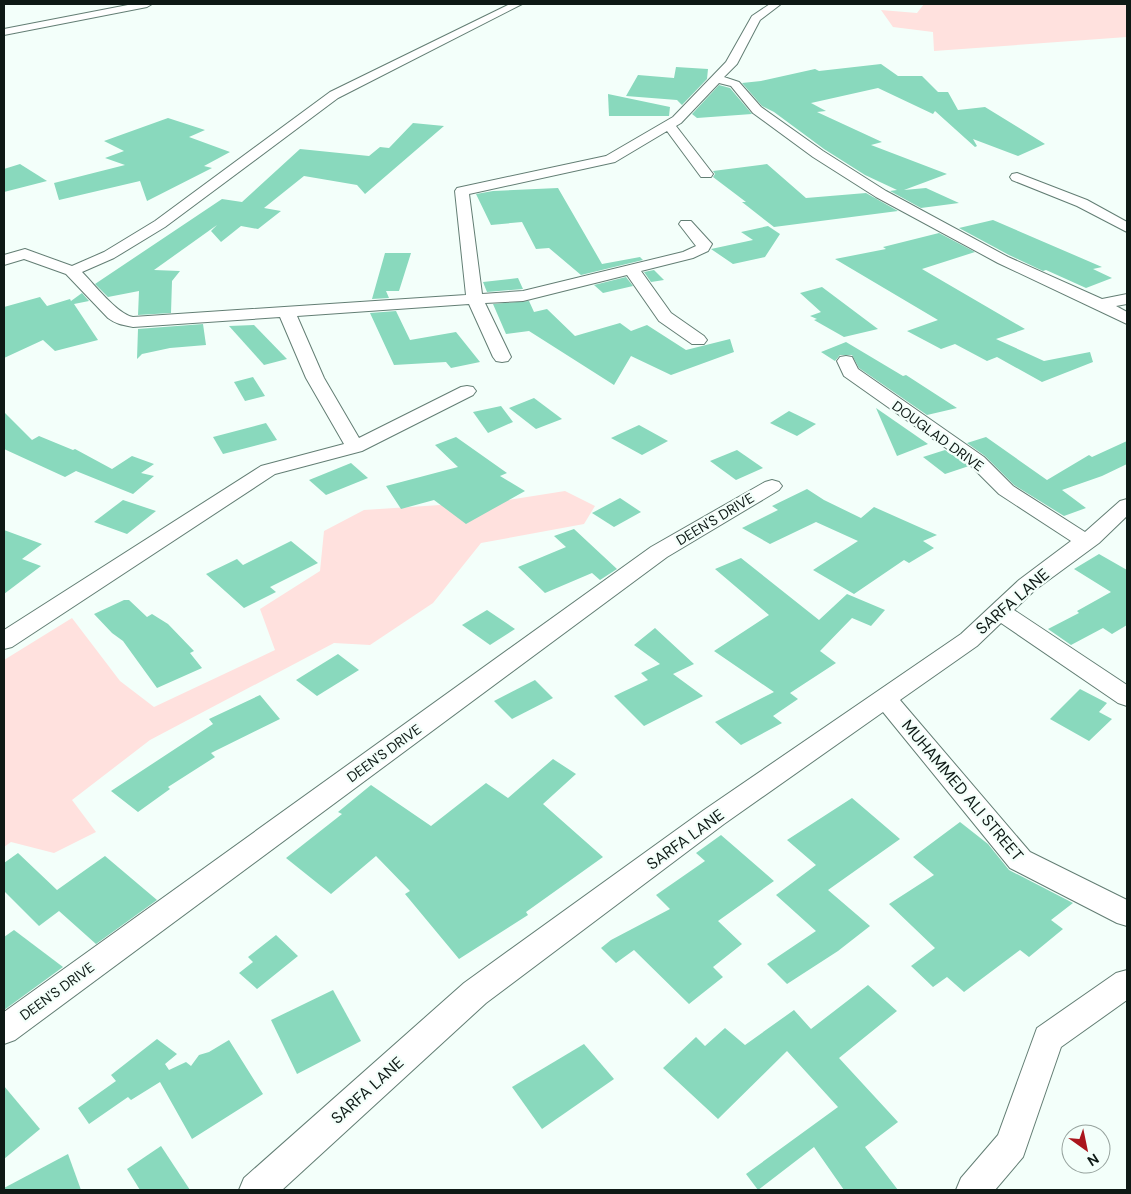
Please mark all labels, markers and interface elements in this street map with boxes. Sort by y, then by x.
street label: DOUGLAD DRIVE [889,397,987,475]
street label: DEEN'S DRIVE [673,489,757,549]
street label: SARFA LANE [971,564,1054,639]
street label: MUHAMMED ALI STREET [897,715,1028,865]
street label: DEEN'S DRIVE [343,720,425,786]
street label: SARFA LANE [642,804,728,875]
street label: DEEN'S DRIVE [16,958,98,1024]
street label: SARFA LANE [327,1052,408,1129]
north arrow [1061,1124,1111,1174]
text: N [1084,1150,1102,1170]

